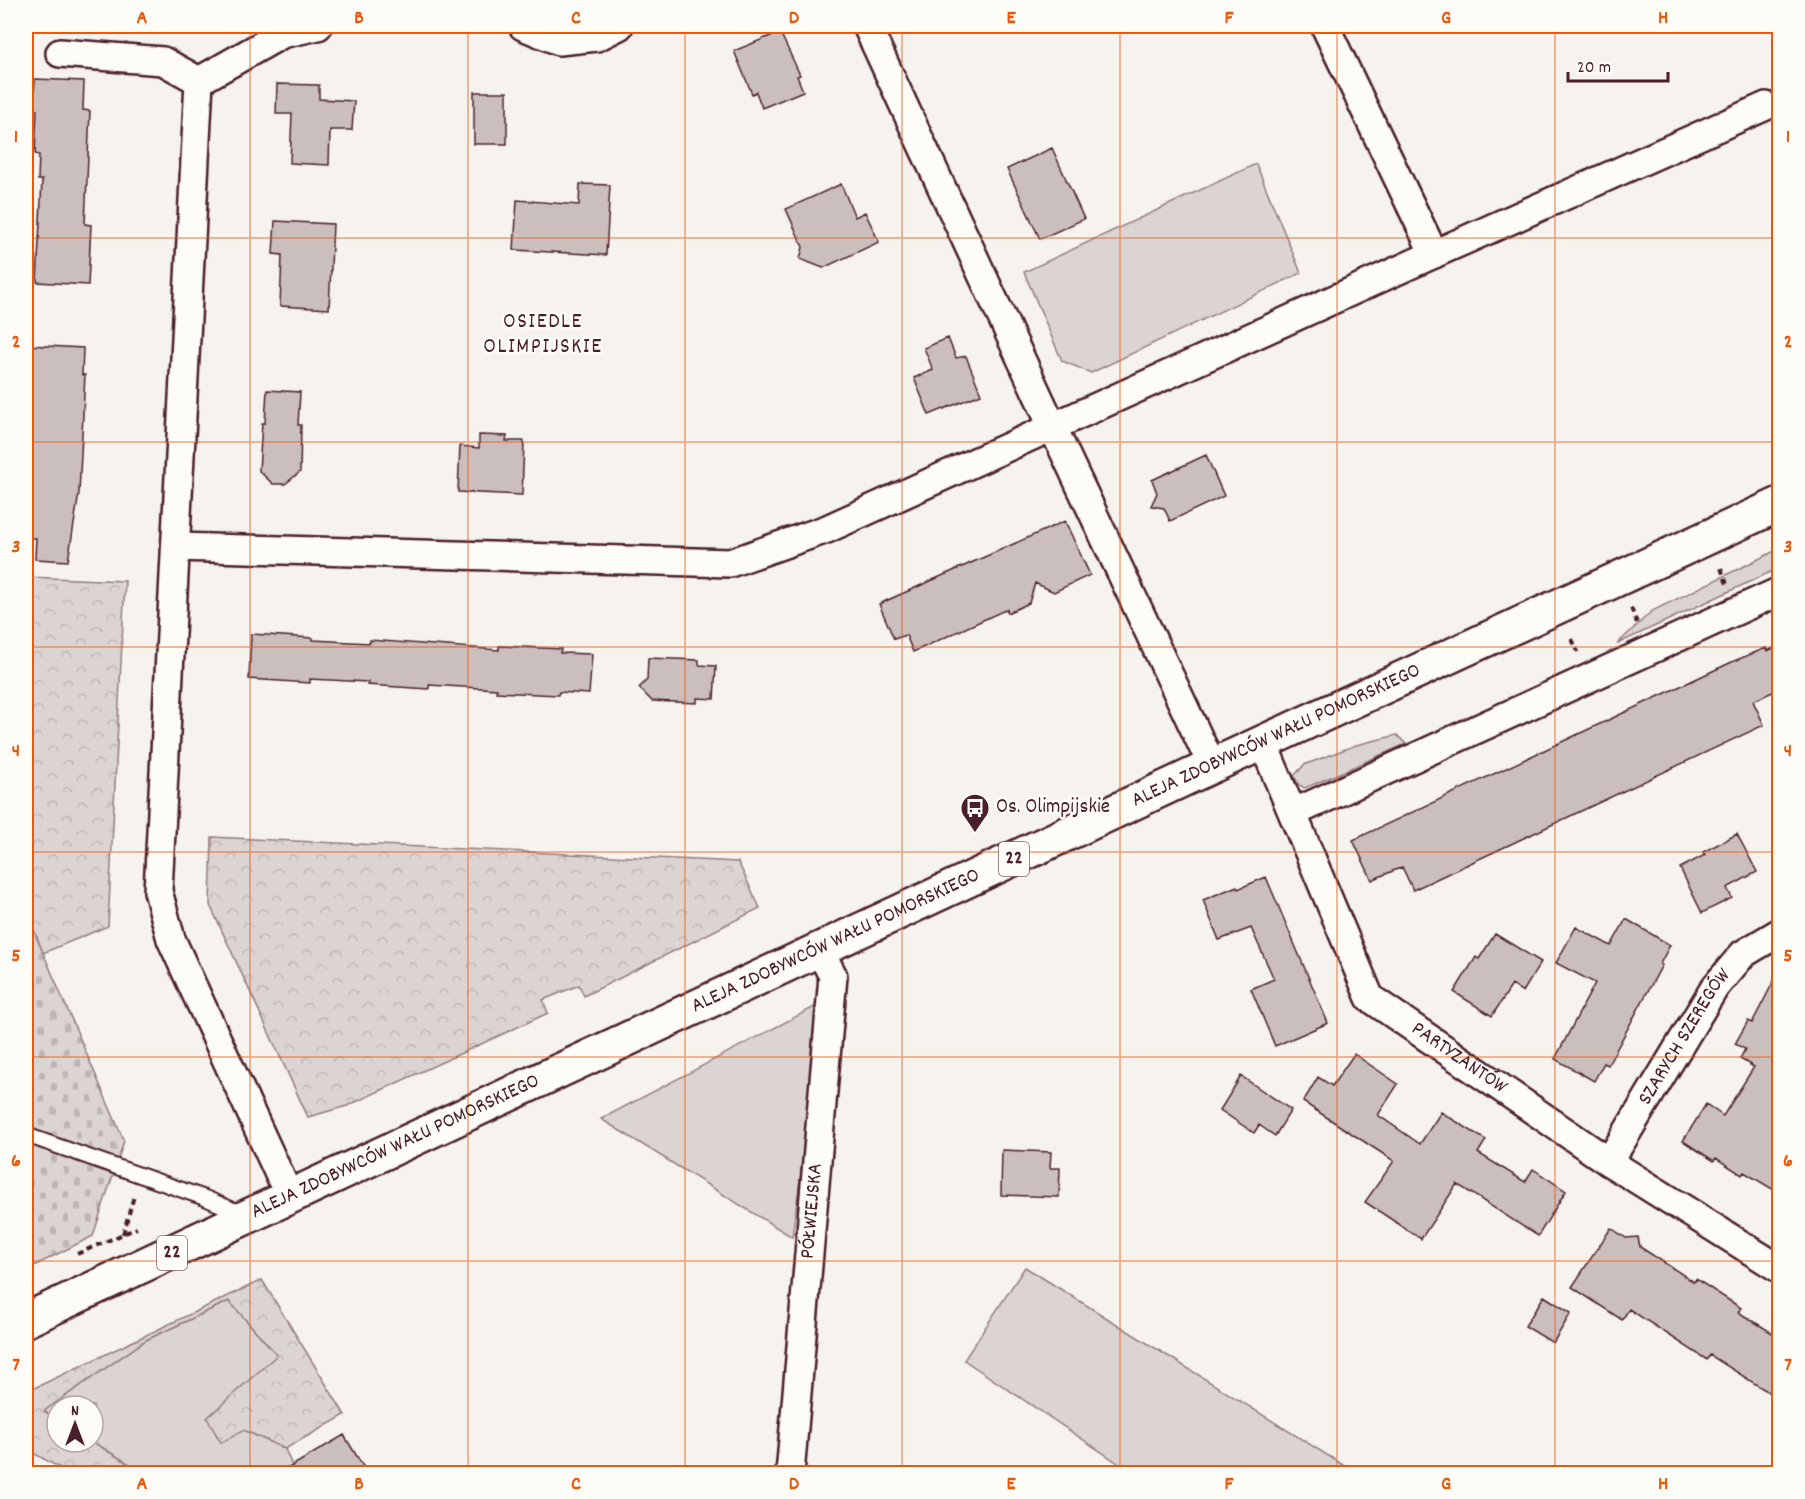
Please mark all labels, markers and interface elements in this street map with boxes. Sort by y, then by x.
text: A [137,5,148,33]
text: B [354,5,364,33]
text: C [571,5,581,33]
text: D [789,5,800,33]
text: E [1006,5,1016,33]
text: F [1225,5,1235,33]
text: G [1441,5,1451,33]
text: H [1658,5,1668,33]
scale bar [1568,45,1668,83]
text: 20 m [1577,56,1611,81]
text: 1 [14,124,18,152]
text: 1 [1786,124,1790,152]
district label: OSIEDLE OLIMPIJSKIE [483,307,603,363]
text: 2 [12,329,20,357]
text: 2 [1784,329,1792,357]
text: 3 [12,534,20,562]
text: 3 [1784,534,1792,562]
street label: ALEJA ZDOBYWCÓW WAŁU POMORSKIEGO [1127,657,1426,816]
text: 4 [12,738,20,766]
text: 4 [1784,738,1792,766]
bus stop icon: Os. Olimpijskie [959,792,991,834]
place label: Os. Olimpijskie [996,793,1110,823]
road number: 22 [999,842,1029,876]
street label: ALEJA ZDOBYWCÓW WAŁU POMORSKIEGO [687,861,985,1022]
text: 5 [11,943,21,971]
text: 5 [1783,943,1793,971]
street label: SZARYCH SZEREGÓW [1631,962,1740,1112]
street label: PARTYZANTÓW [1405,1015,1513,1103]
street label: ALEJA ZDOBYWCÓW WAŁU POMORSKIEGO [246,1067,545,1228]
text: 6 [11,1148,21,1176]
text: 6 [1783,1148,1793,1176]
street label: PÓŁWIEJSKA [794,1162,832,1260]
road number: 22 [157,1236,187,1270]
text: 7 [12,1352,20,1380]
text: 7 [1784,1352,1792,1380]
north arrow [45,1394,105,1454]
text: N [71,1400,79,1423]
text: A [137,1471,148,1499]
text: B [354,1471,364,1499]
text: C [571,1471,581,1499]
text: D [789,1471,800,1499]
text: E [1006,1471,1016,1499]
text: F [1225,1471,1235,1499]
text: G [1441,1471,1451,1499]
text: H [1658,1471,1668,1499]

